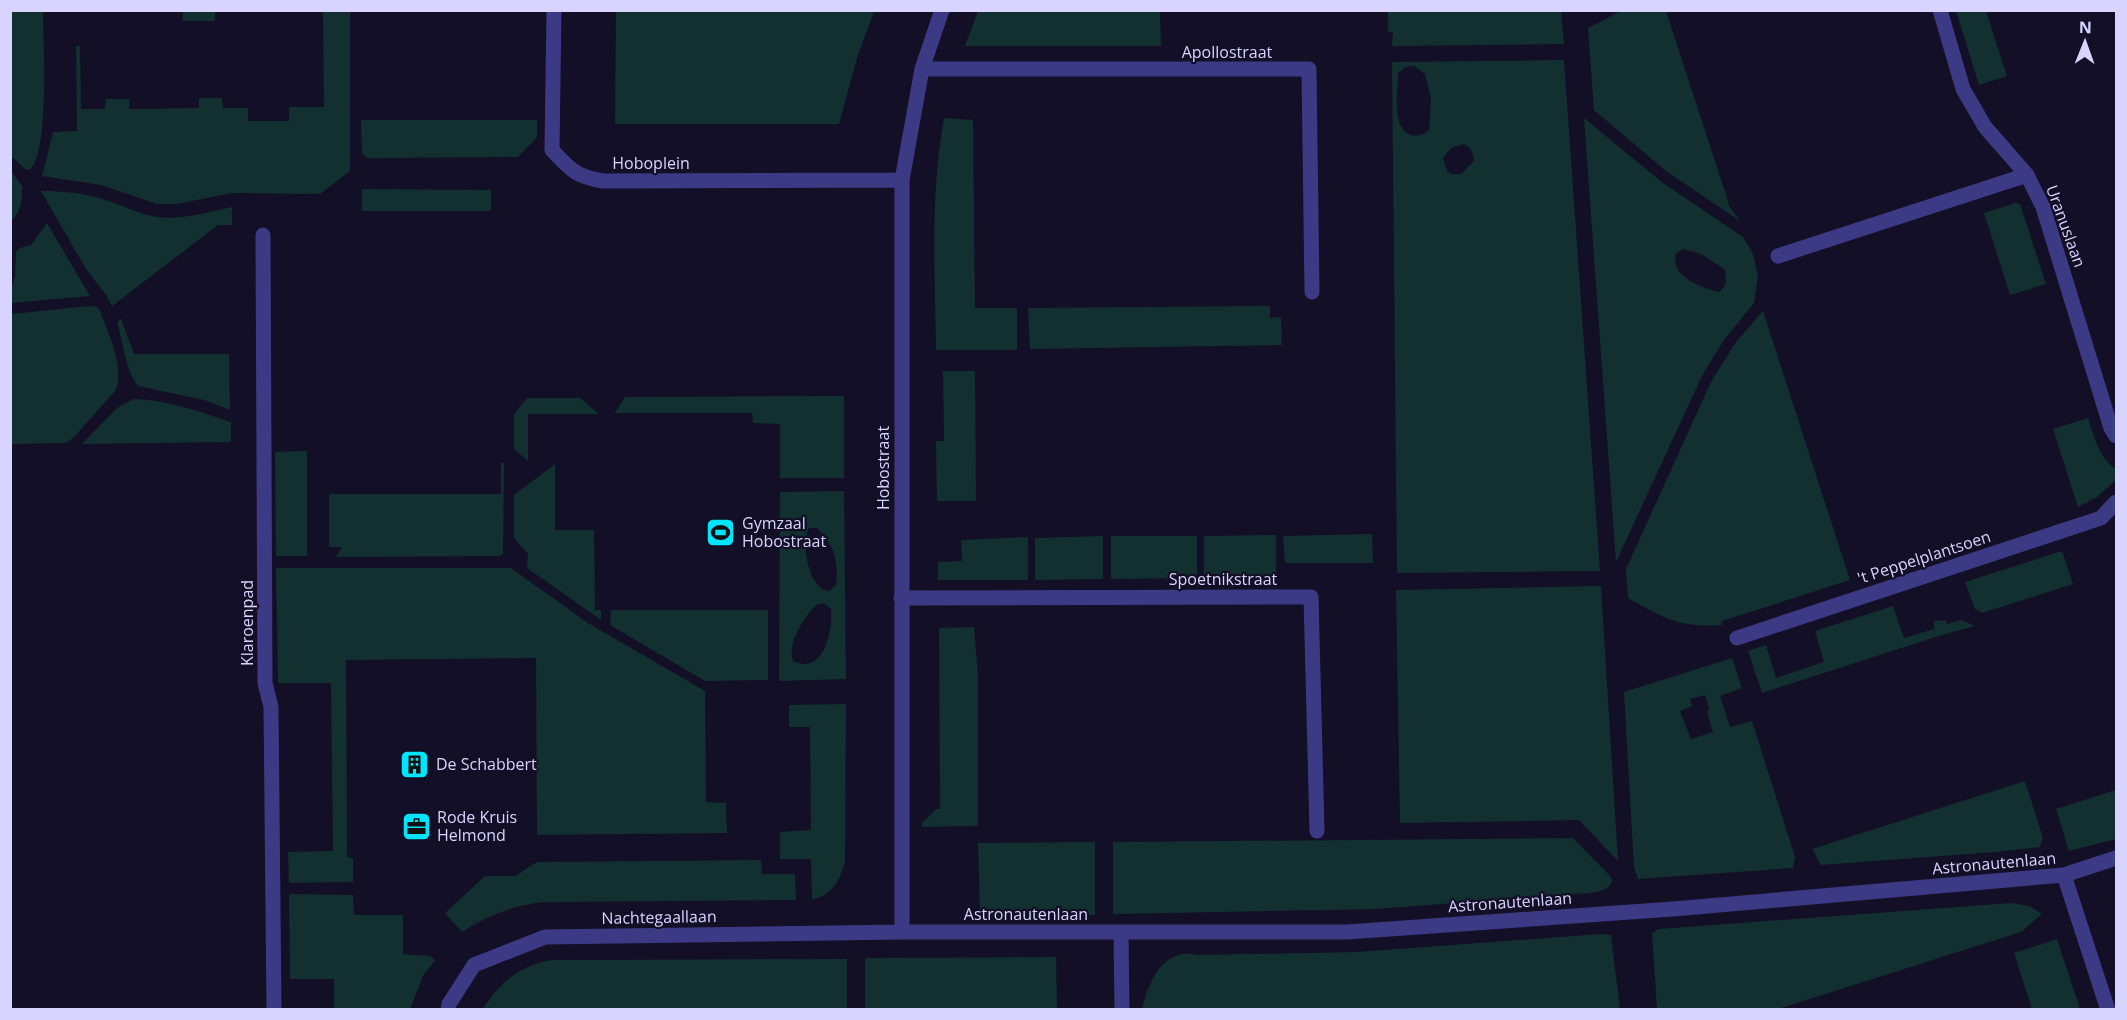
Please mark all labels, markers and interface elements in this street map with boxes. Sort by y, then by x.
north arrow [2055,12,2115,72]
text: N [2079,16,2092,38]
street label: Apollostraat [1182,41,1273,63]
street label: Hoboplein [612,152,690,174]
street label: Uranuslaan [2041,182,2091,270]
street label: Hobostraat [872,426,894,510]
place label: Gymzaal Hobostraat [742,512,826,552]
sports icon: Gymzaal Hobostraat [705,516,737,548]
street label: 't Peppelplantsoen [1855,525,1993,589]
street label: Spoetnikstraat [1169,568,1278,590]
street label: Klaroenpad [236,580,258,666]
building icon: De Schabbert [399,748,431,780]
place label: De Schabbert [436,753,537,775]
place label: Rode Kruis Helmond [437,806,517,846]
office icon: Rode Kruis Helmond [400,810,432,842]
street label: Astronautenlaan [1931,847,2057,879]
street label: Astronautenlaan [1447,887,1573,917]
street label: Astronautenlaan [964,903,1088,925]
street label: Nachtegaallaan [601,905,717,929]

